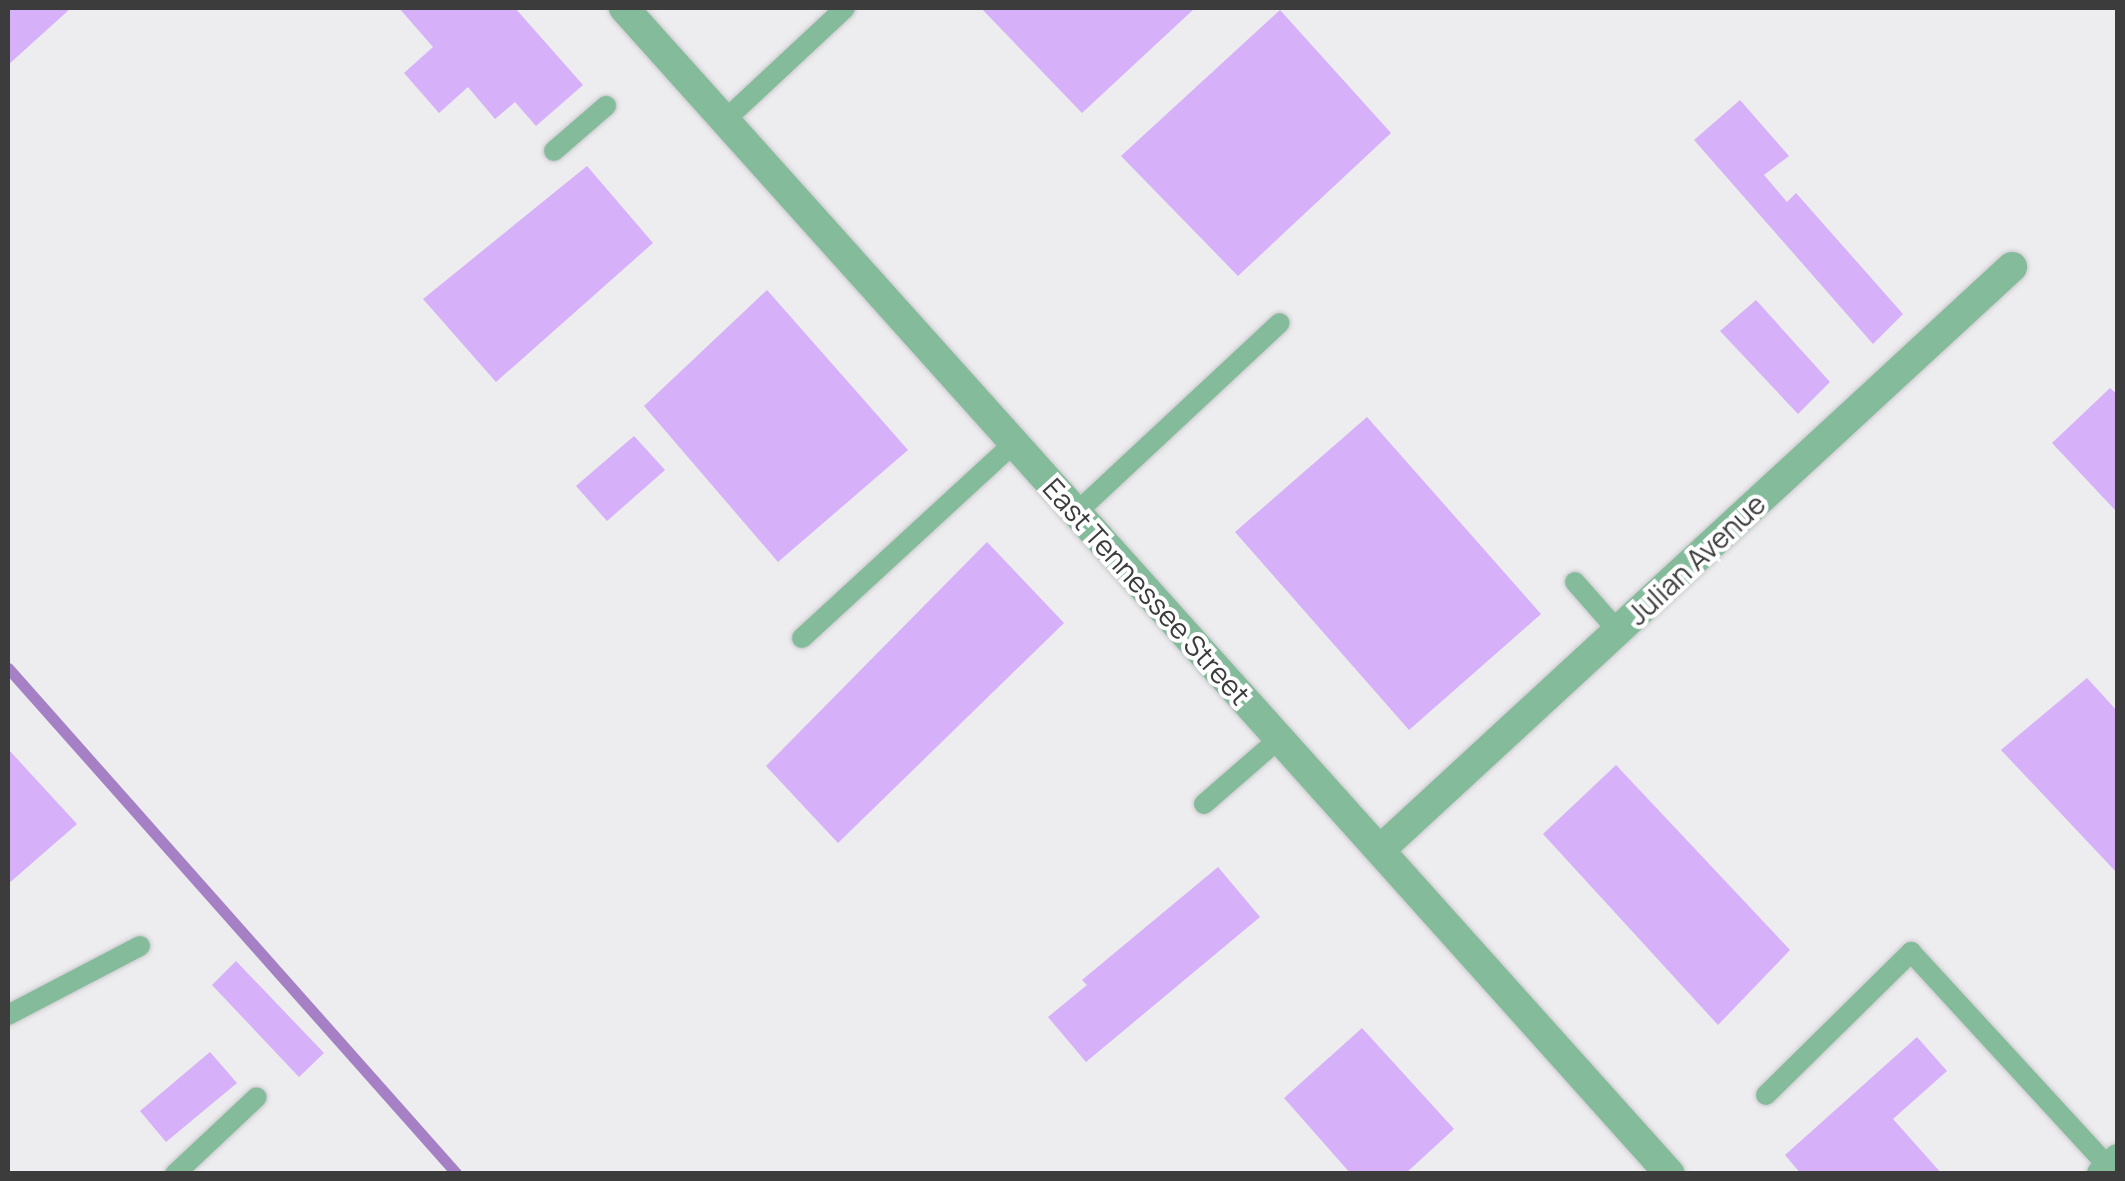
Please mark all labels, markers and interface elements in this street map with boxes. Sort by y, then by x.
street label: East Tennessee Street [1037,471,1257,711]
street label: Julian Avenue [1620,487,1772,631]

